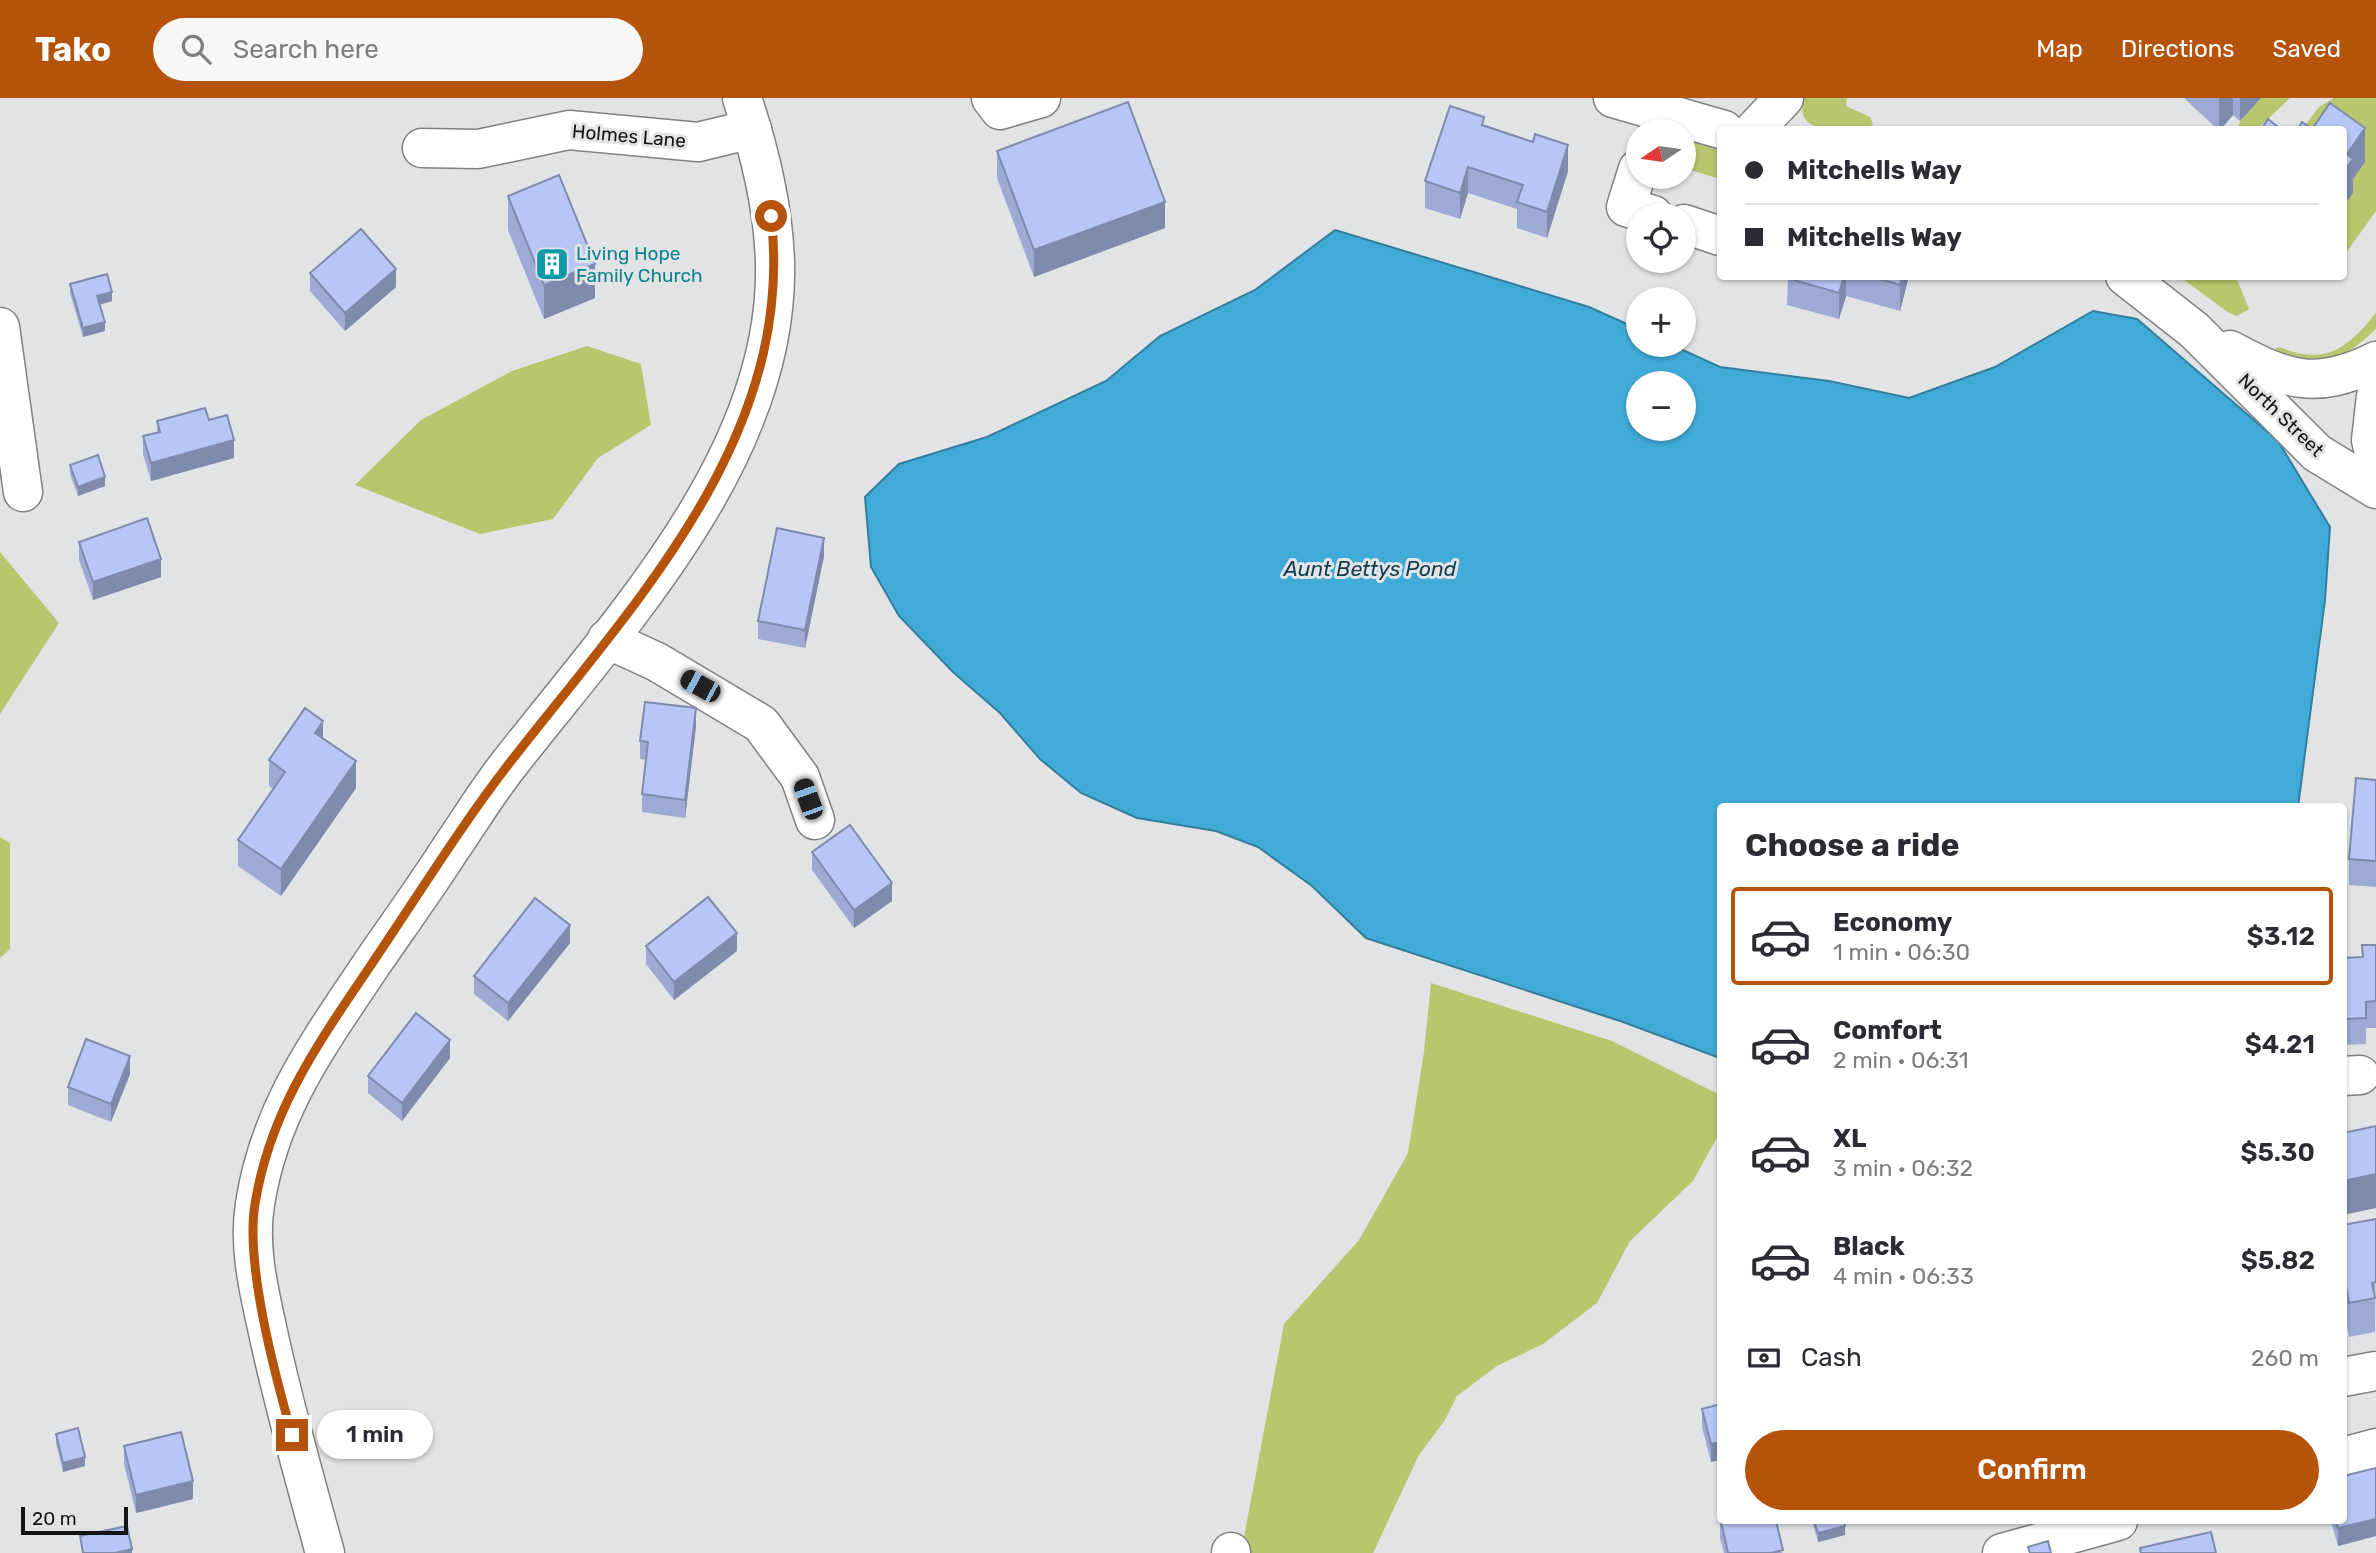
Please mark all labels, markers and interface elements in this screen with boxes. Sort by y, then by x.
search box [153,18,643,81]
text: Tako [35,30,111,69]
icon: search [177,30,215,68]
text: Search here [233,34,379,65]
text: Map [2036,35,2083,63]
text: Directions [2121,35,2234,63]
text: Saved [2272,35,2341,63]
north arrow [1626,119,1696,189]
map controls [1626,119,1696,441]
street label: Holmes Lane [571,120,687,152]
text: Mitchells Way [1787,155,1962,186]
route start [755,200,787,232]
button: locate [1626,203,1696,273]
text: Mitchells Way [1787,222,1962,253]
place label: Living Hope Family Church [576,242,703,287]
building icon: Living Hope Family Church [533,245,571,283]
button: + [1626,287,1696,357]
street label: North Street [2233,369,2329,462]
button: − [1626,371,1696,441]
water label: Aunt Bettys Pond [1283,556,1457,581]
car [677,667,724,705]
car [791,776,826,822]
text: Choose a ride [1745,826,1959,864]
icon: car [1749,905,1812,968]
text: Economy [1833,907,1952,938]
text: $3.12 [2247,921,2315,952]
text: 1 min · 06:30 [1833,938,1970,966]
icon: car [1749,1013,1812,1076]
text: Comfort [1833,1015,1942,1046]
text: $4.21 [2245,1029,2315,1060]
text: 2 min · 06:31 [1833,1046,1969,1074]
icon: car [1749,1121,1812,1184]
text: XL [1833,1123,1866,1154]
text: $5.30 [2240,1137,2315,1168]
text: 3 min · 06:32 [1833,1154,1973,1182]
icon: car [1749,1229,1812,1292]
text: Black [1833,1231,1905,1262]
text: $5.82 [2241,1245,2315,1276]
text: 4 min · 06:33 [1833,1262,1974,1290]
icon: cash [1745,1339,1783,1377]
text: Cash [1801,1342,1862,1373]
text: 260 m [2251,1344,2319,1372]
callout: 1 min [316,1410,432,1460]
route end [276,1419,308,1451]
text: 1 min [346,1420,404,1448]
button: Confirm [1745,1430,2319,1510]
scale bar [21,1504,128,1536]
text: 20 m [32,1507,77,1530]

